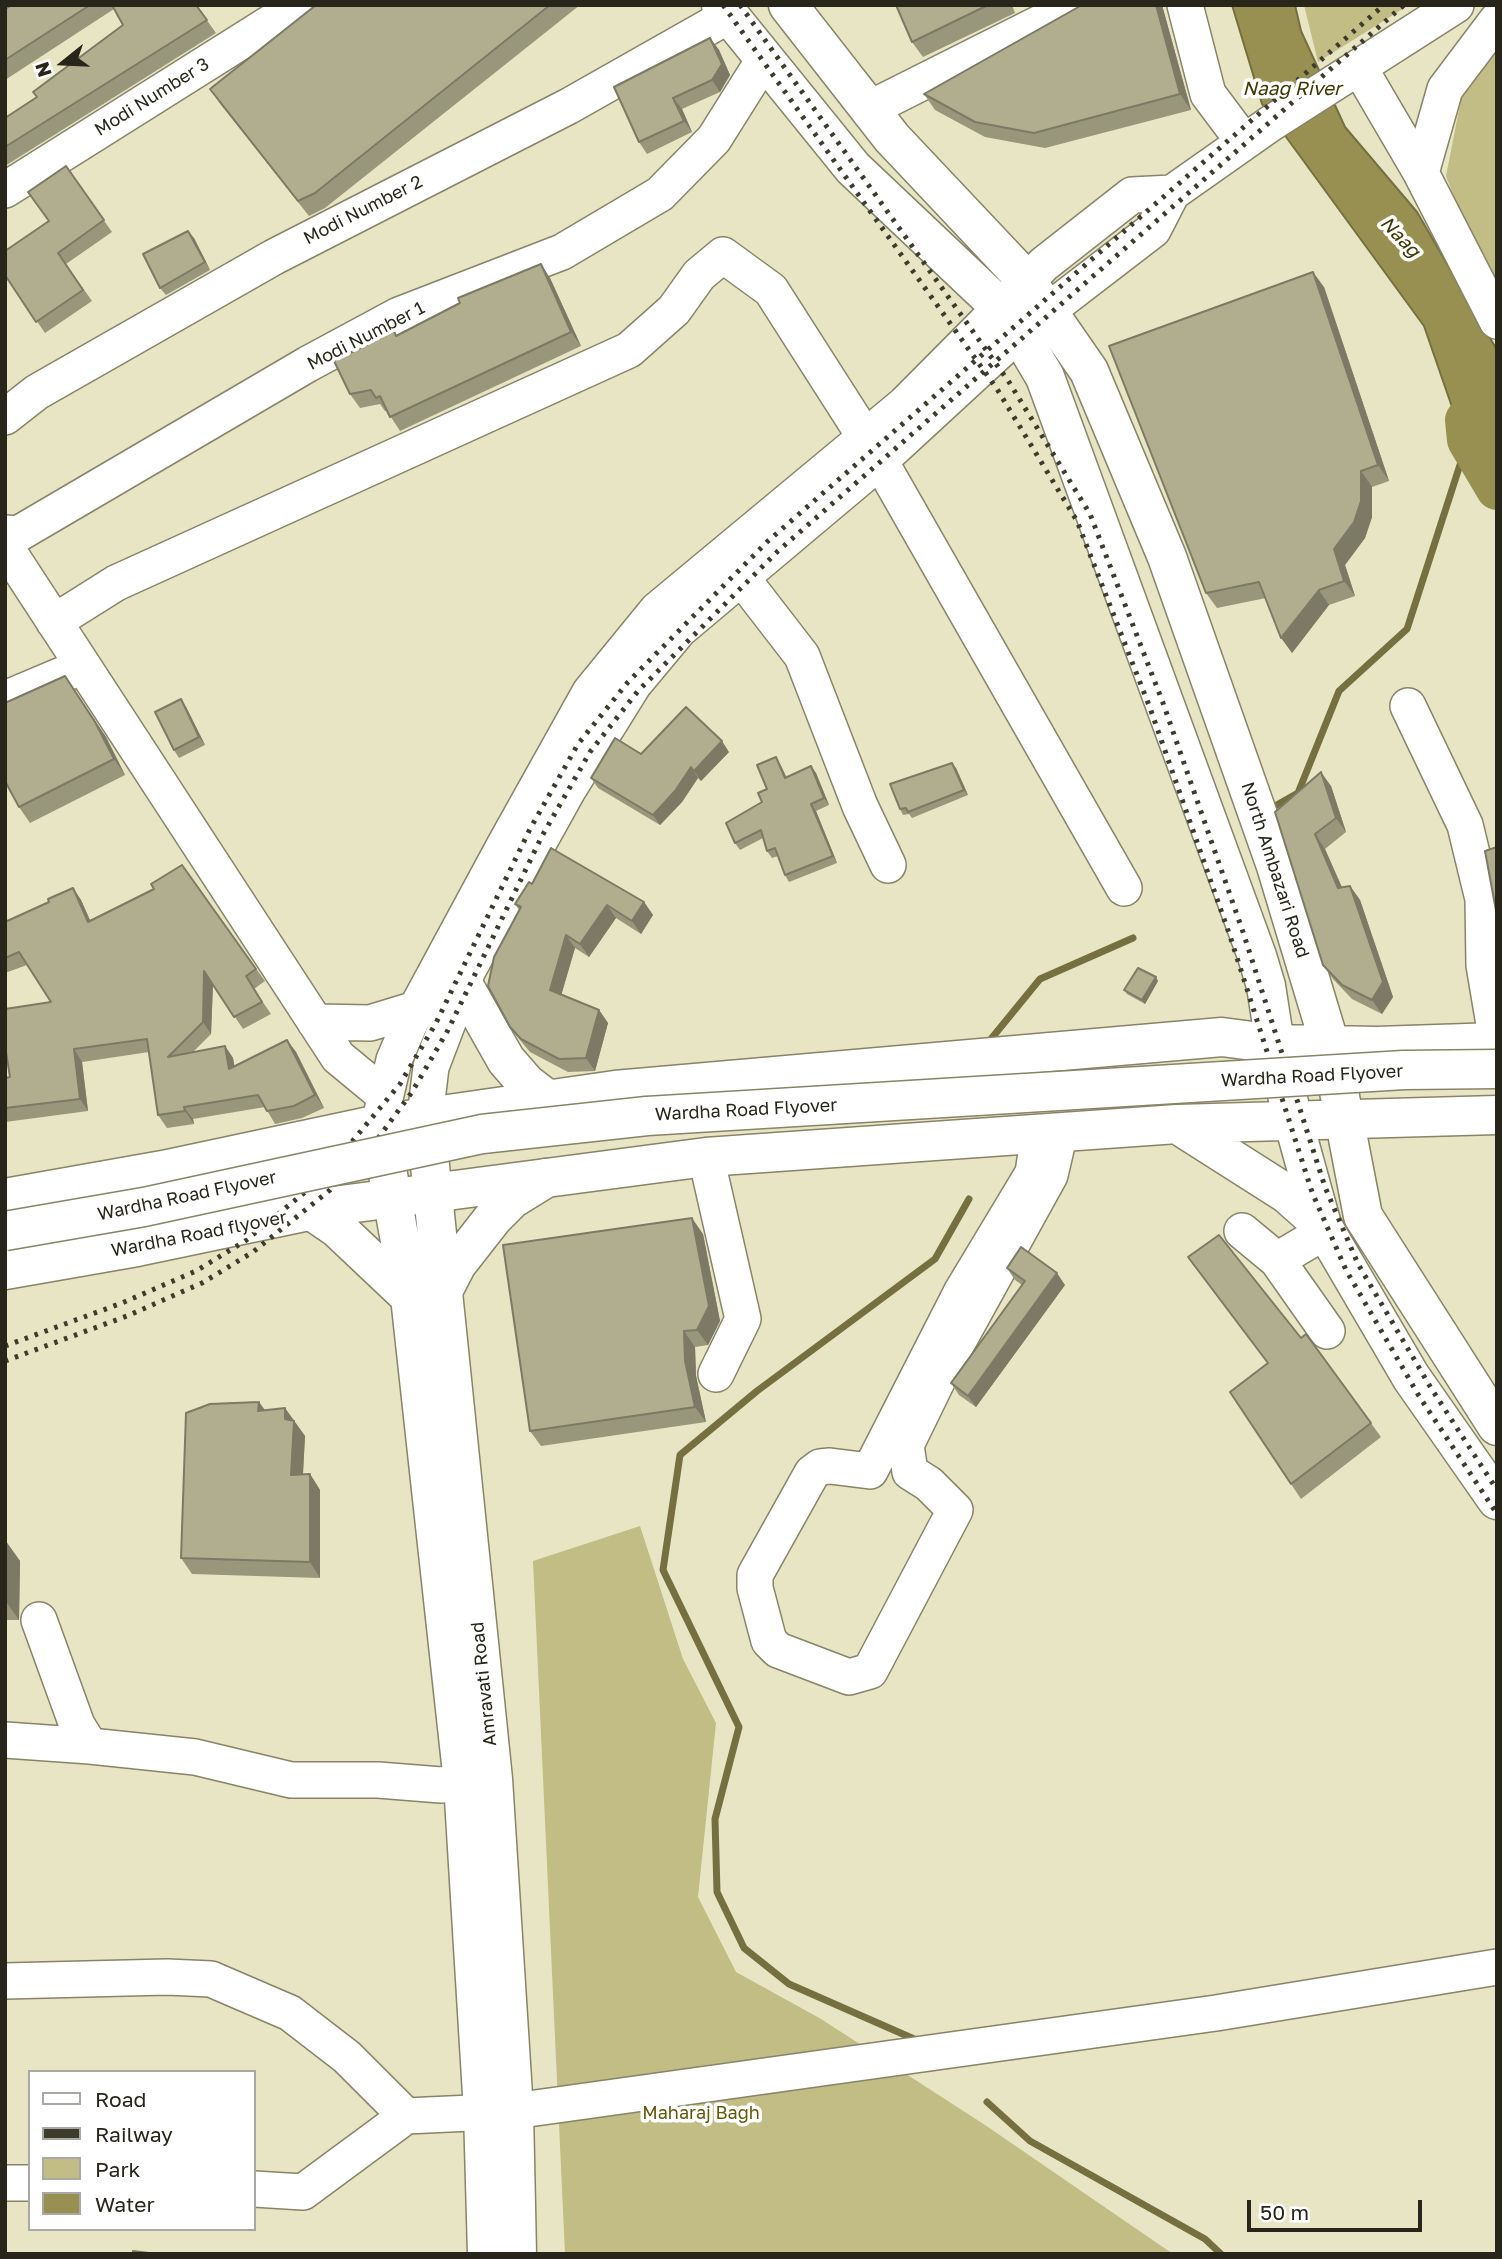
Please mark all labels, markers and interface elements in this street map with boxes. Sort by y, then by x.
north arrow [28,28,98,98]
street label: Modi Number 3 [91,53,213,141]
text: N [29,59,56,80]
water label: Naag River [1242,78,1342,100]
street label: Modi Number 2 [300,171,426,249]
water label: Naag [1375,212,1425,262]
street label: Modi Number 1 [304,297,428,375]
street label: North Ambazari Road [1236,779,1314,961]
street label: Wardha Road Flyover [1220,1060,1404,1092]
street label: Wardha Road Flyover [654,1094,838,1126]
street label: Wardha Road Flyover [96,1166,278,1226]
street label: Wardha Road flyover [109,1206,289,1262]
street label: Amravati Road [467,1621,501,1747]
legend [28,2070,256,2231]
text: Road [95,2086,146,2112]
park label: Maharaj Bagh [642,2102,760,2124]
text: Railway [95,2121,173,2147]
text: Park [95,2156,140,2182]
scale bar [1250,2186,1425,2230]
text: Water [95,2191,155,2217]
text: 50 m [1260,2199,1309,2225]

